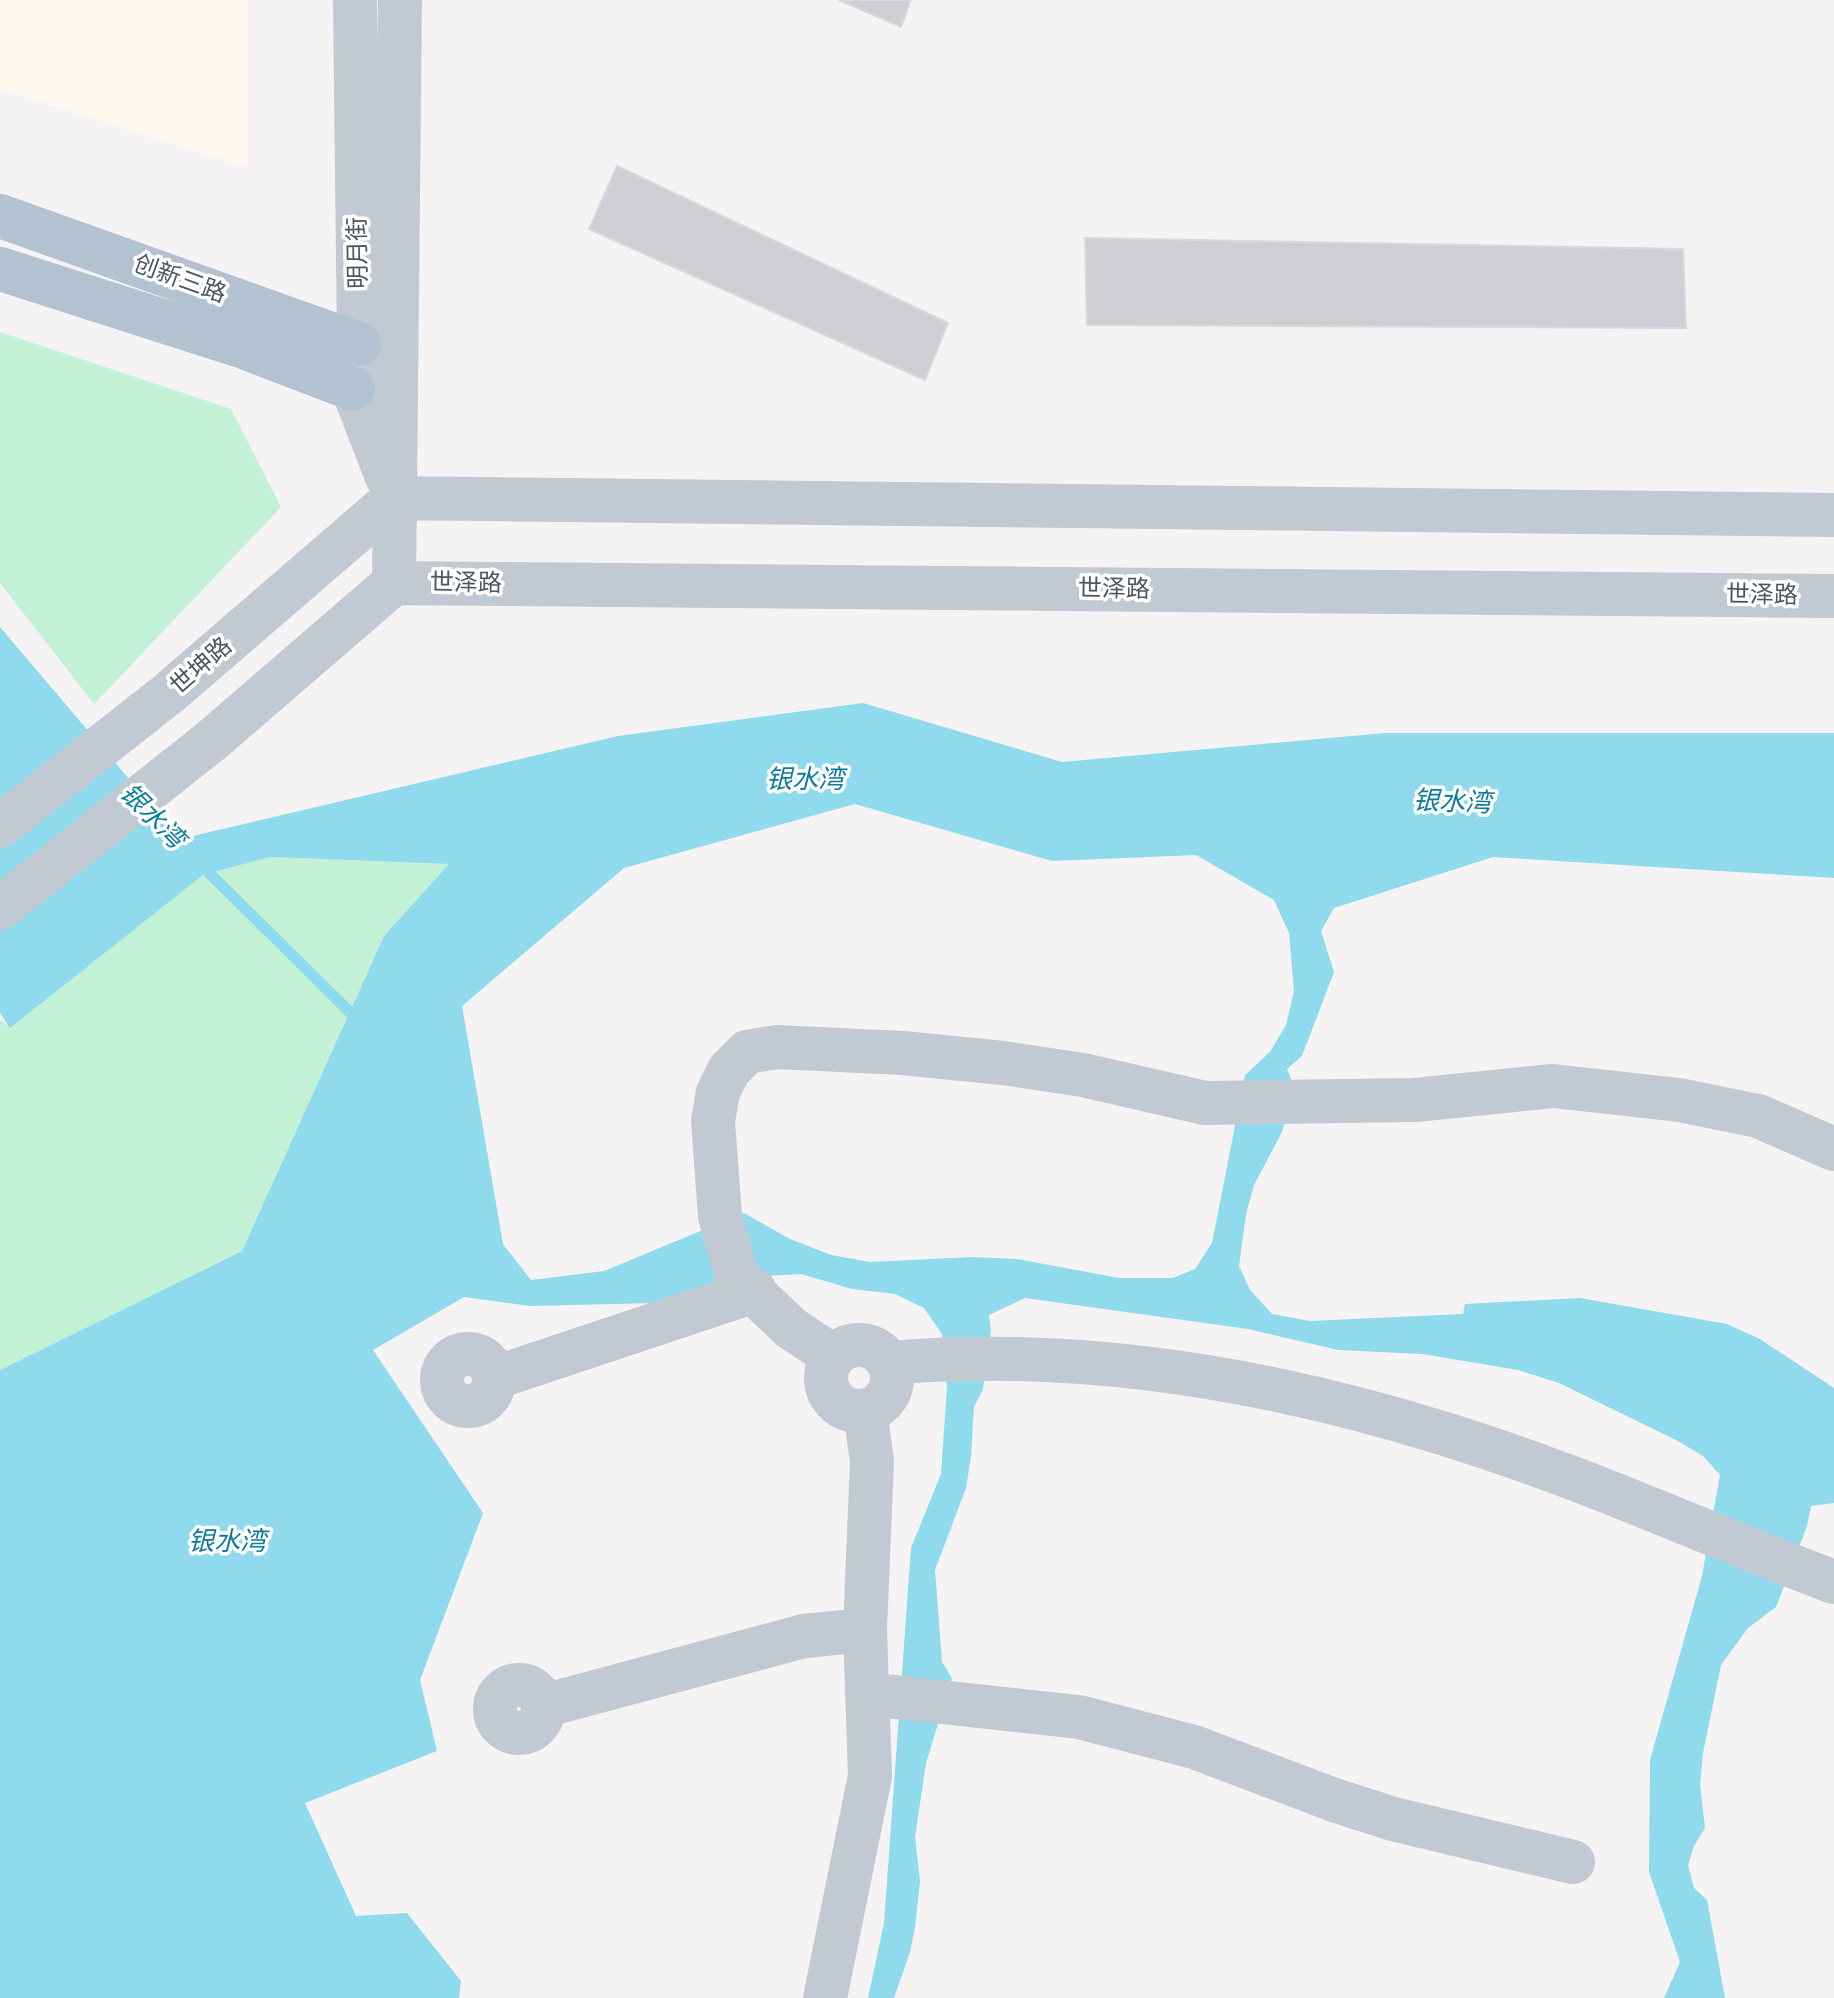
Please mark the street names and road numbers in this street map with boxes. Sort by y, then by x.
street label: 明月街 [343,217,373,289]
street label: 创新三路 [130,249,230,309]
street label: 世泽路 [430,568,502,598]
street label: 世泽路 [1078,574,1150,604]
street label: 世泽路 [1726,580,1798,610]
street label: 世坤路 [164,632,238,700]

